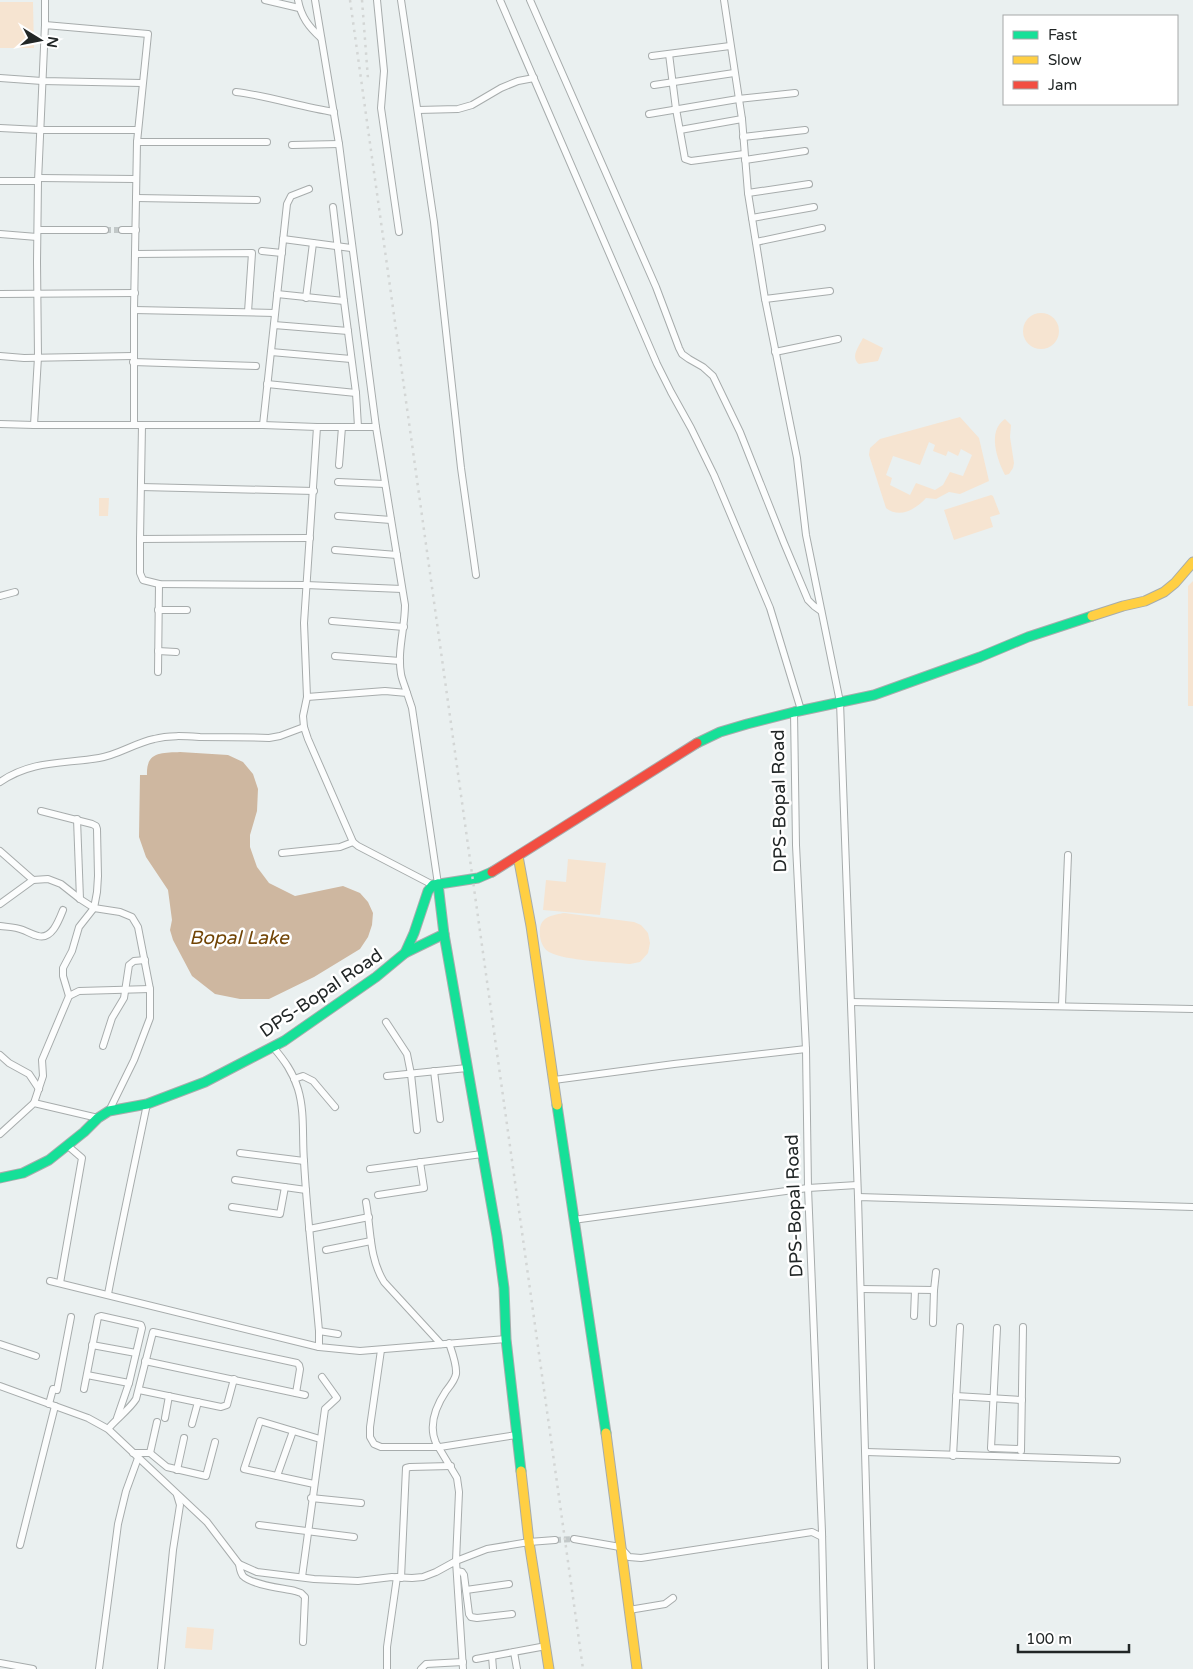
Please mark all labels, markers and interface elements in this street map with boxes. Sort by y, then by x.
north arrow [15,15,65,65]
legend [1003,15,1178,105]
text: Fast [1048,26,1078,44]
text: N [43,35,62,49]
text: Slow [1048,51,1082,69]
text: Jam [1048,76,1077,94]
street label: DPS-Bopal Road [767,729,791,873]
water label: Bopal Lake [189,927,290,949]
street label: DPS-Bopal Road [255,944,387,1042]
street label: DPS-Bopal Road [781,1134,807,1278]
scale bar [1018,1622,1129,1654]
text: 100 m [1026,1630,1072,1648]

